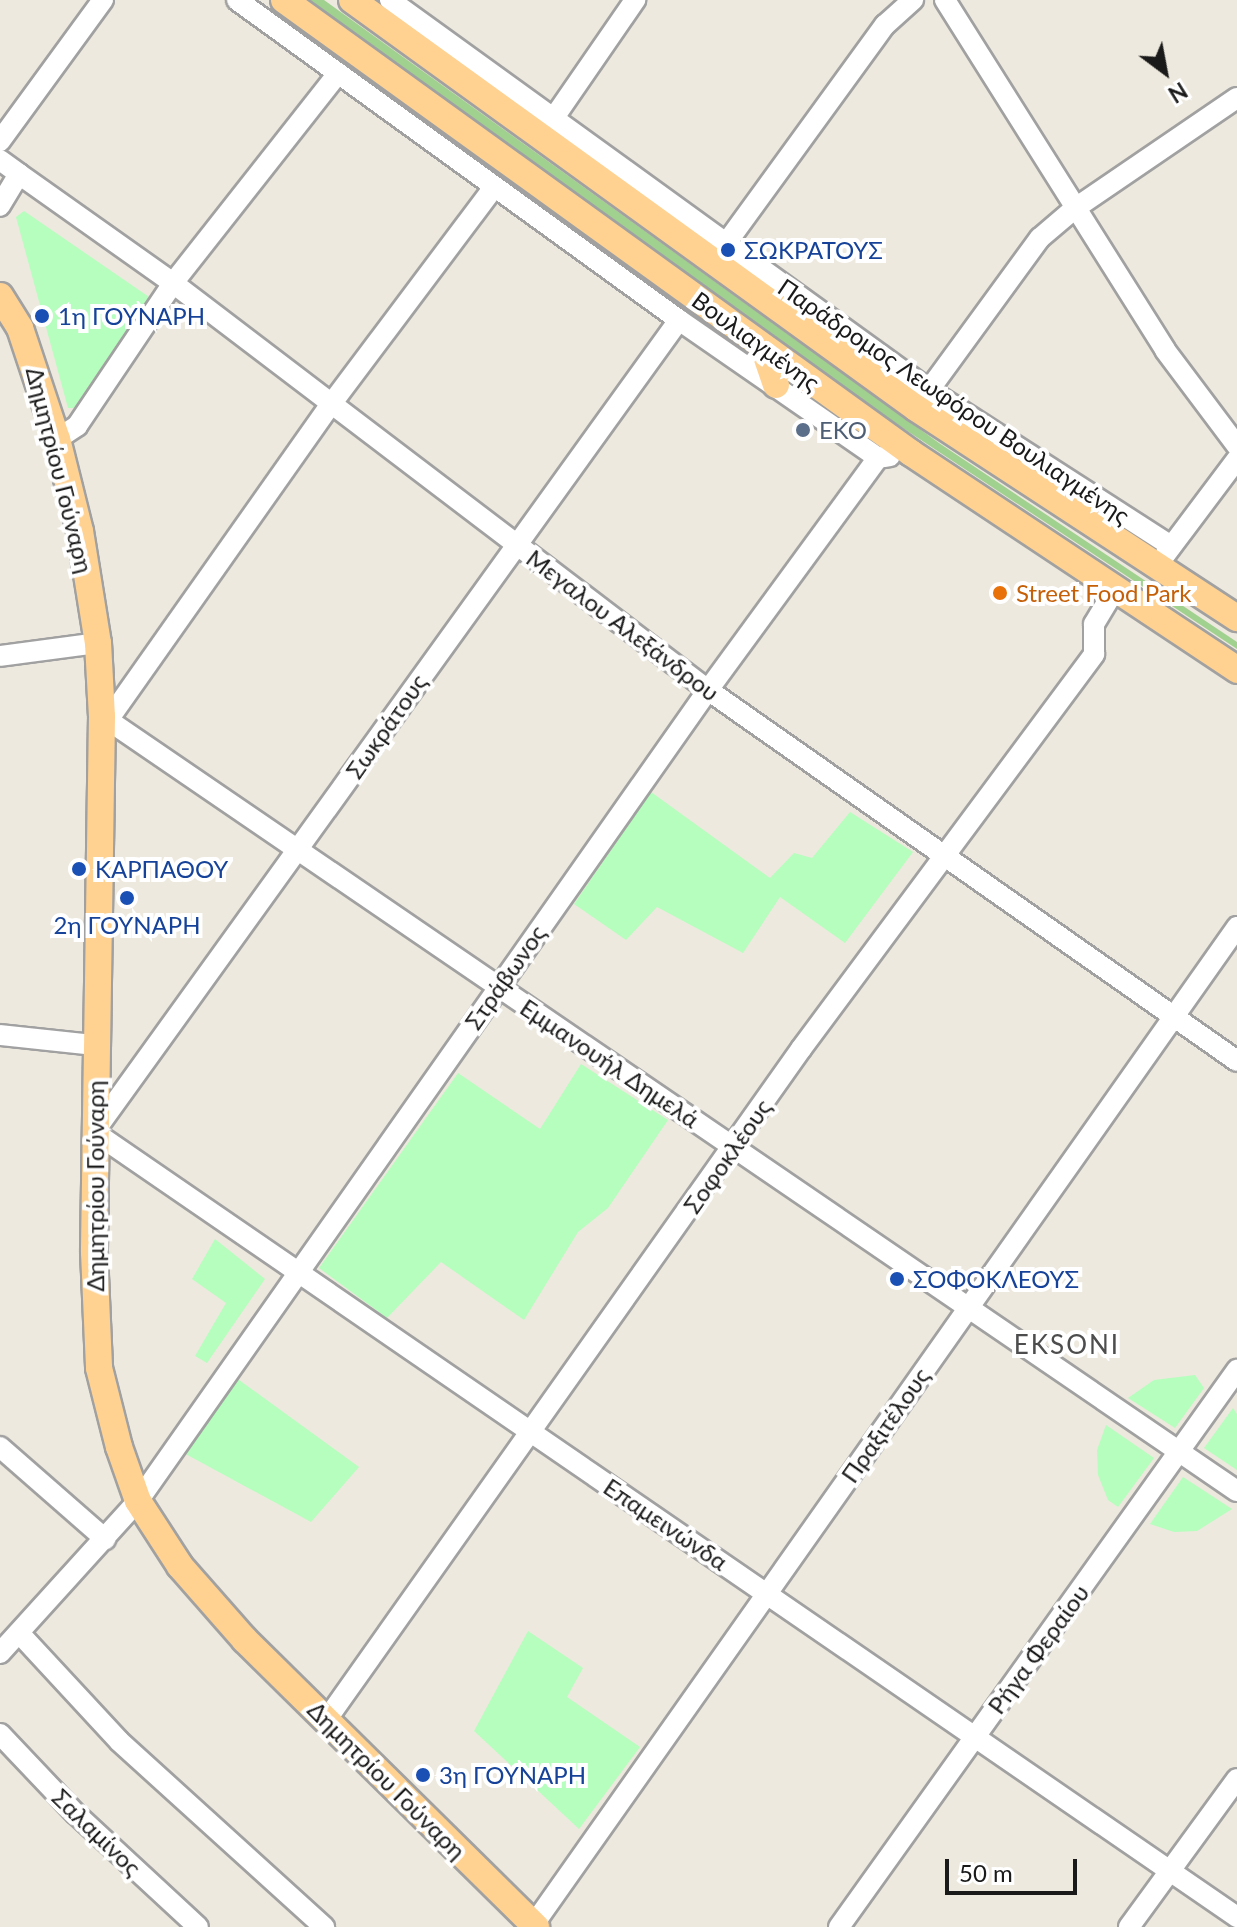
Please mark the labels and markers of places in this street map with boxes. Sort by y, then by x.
place label: ΣΩΚΡΑΤΟΥΣ [744,236,883,264]
marker: ΣΩΚΡΑΤΟΥΣ [719,241,737,259]
place label: 1η ΓΟΥΝΑΡΗ [58,302,205,330]
marker: 1η ΓΟΥΝΑΡΗ [33,307,51,325]
place label: EKO [819,416,867,444]
marker: EKO [794,421,812,439]
place label: Street Food Park [1016,579,1192,607]
marker: Street Food Park [991,584,1009,602]
place label: ΚΑΡΠΑΘΟΥ [95,855,228,883]
marker: ΚΑΡΠΑΘΟΥ [70,860,88,878]
marker: 2η ΓΟΥΝΑΡΗ [118,889,136,907]
place label: 2η ΓΟΥΝΑΡΗ [54,911,200,939]
place label: ΣΟΦΟΚΛΕΟΥΣ [913,1265,1079,1293]
marker: ΣΟΦΟΚΛΕΟΥΣ [888,1270,906,1288]
place label: 3η ΓΟΥΝΑΡΗ [439,1761,586,1789]
marker: 3η ΓΟΥΝΑΡΗ [414,1766,432,1784]

